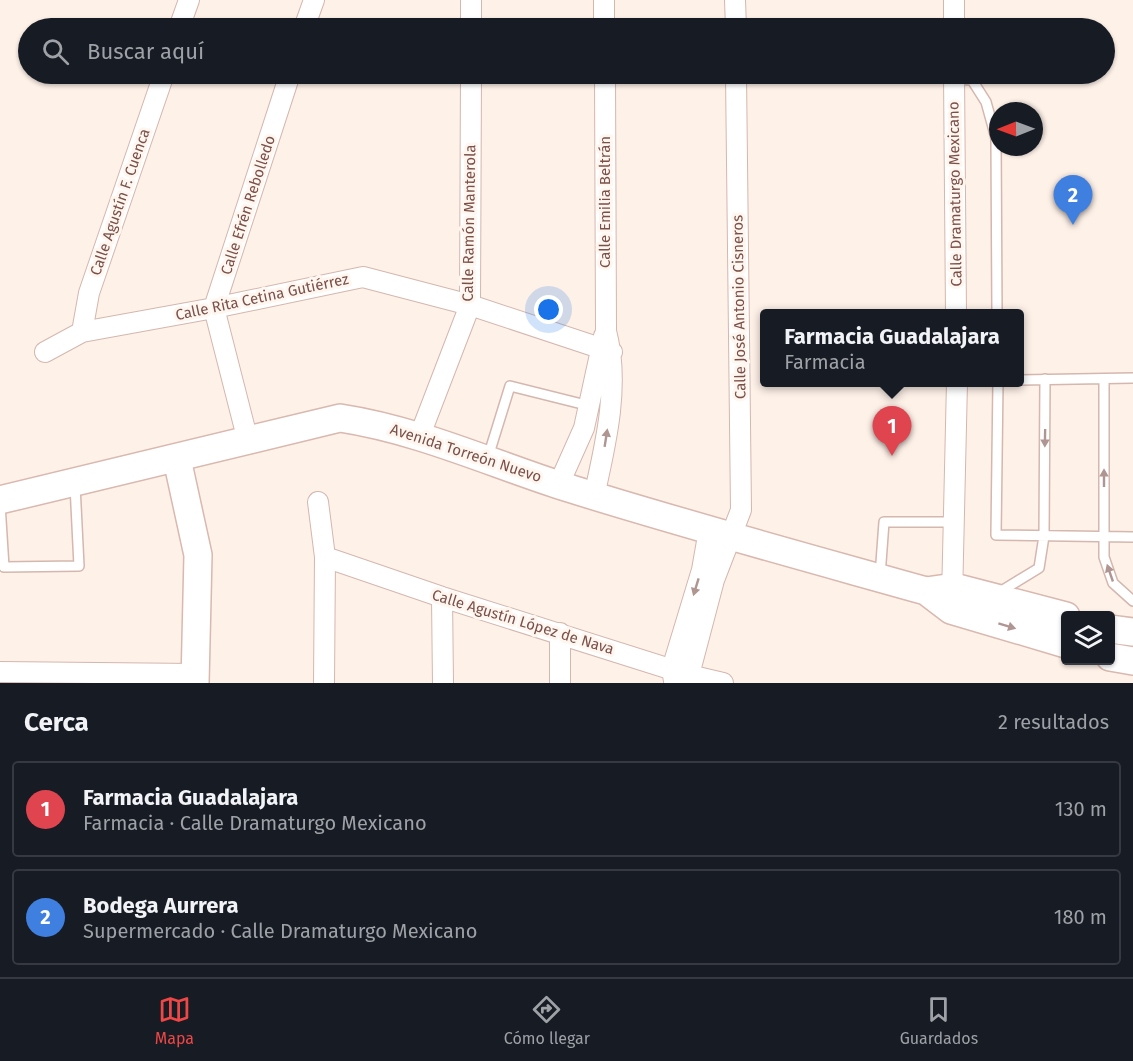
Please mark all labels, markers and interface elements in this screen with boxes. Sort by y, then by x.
search box [18,18,1115,84]
icon: search [39,35,72,68]
text: Buscar aquí [87,38,204,65]
street label: Calle Dramaturgo Mexicano [944,101,966,287]
north arrow [989,102,1043,156]
street label: Calle Agustín F. Cuenca [86,126,154,278]
street label: Calle Efrén Rebolledo [217,133,279,277]
street label: Calle Emilia Beltrán [596,136,614,268]
street label: Calle Ramón Manterola [459,144,479,302]
pin: 2 [1054,176,1092,225]
street label: Calle José Antonio Cisneros [728,215,750,399]
street label: Calle Rita Cetina Gutiérrez [174,270,351,324]
your location [534,295,563,324]
popup [760,309,1024,387]
text: Farmacia Guadalajara [784,323,1000,350]
text: Farmacia [784,350,866,374]
pin: 1 [872,406,912,456]
street label: Avenida Torreón Nuevo [388,420,544,486]
one-way arrow [1040,428,1050,447]
one-way arrow [602,429,611,448]
one-way arrow [1099,468,1109,487]
one-way arrow [1104,564,1114,582]
one-way arrow [691,578,700,596]
street label: Calle Agustín López de Nava [430,586,616,658]
map controls [1061,611,1115,665]
button: layers [1061,611,1115,665]
one-way arrow [998,622,1016,631]
text: Cerca [24,707,89,738]
text: 2 resultados [998,710,1109,734]
text: Farmacia Guadalajara [83,784,298,811]
text: 1 [41,797,50,821]
text: 130 m [1055,797,1107,821]
text: Farmacia · Calle Dramaturgo Mexicano [83,811,427,835]
text: Bodega Aurrera [83,892,238,919]
text: 2 [40,905,51,929]
text: 180 m [1054,905,1107,929]
text: Supermercado · Calle Dramaturgo Mexicano [83,919,477,943]
tab: Mapa [155,993,194,1048]
tab: Cómo llegar [504,993,590,1048]
tab: Guardados [900,993,978,1048]

